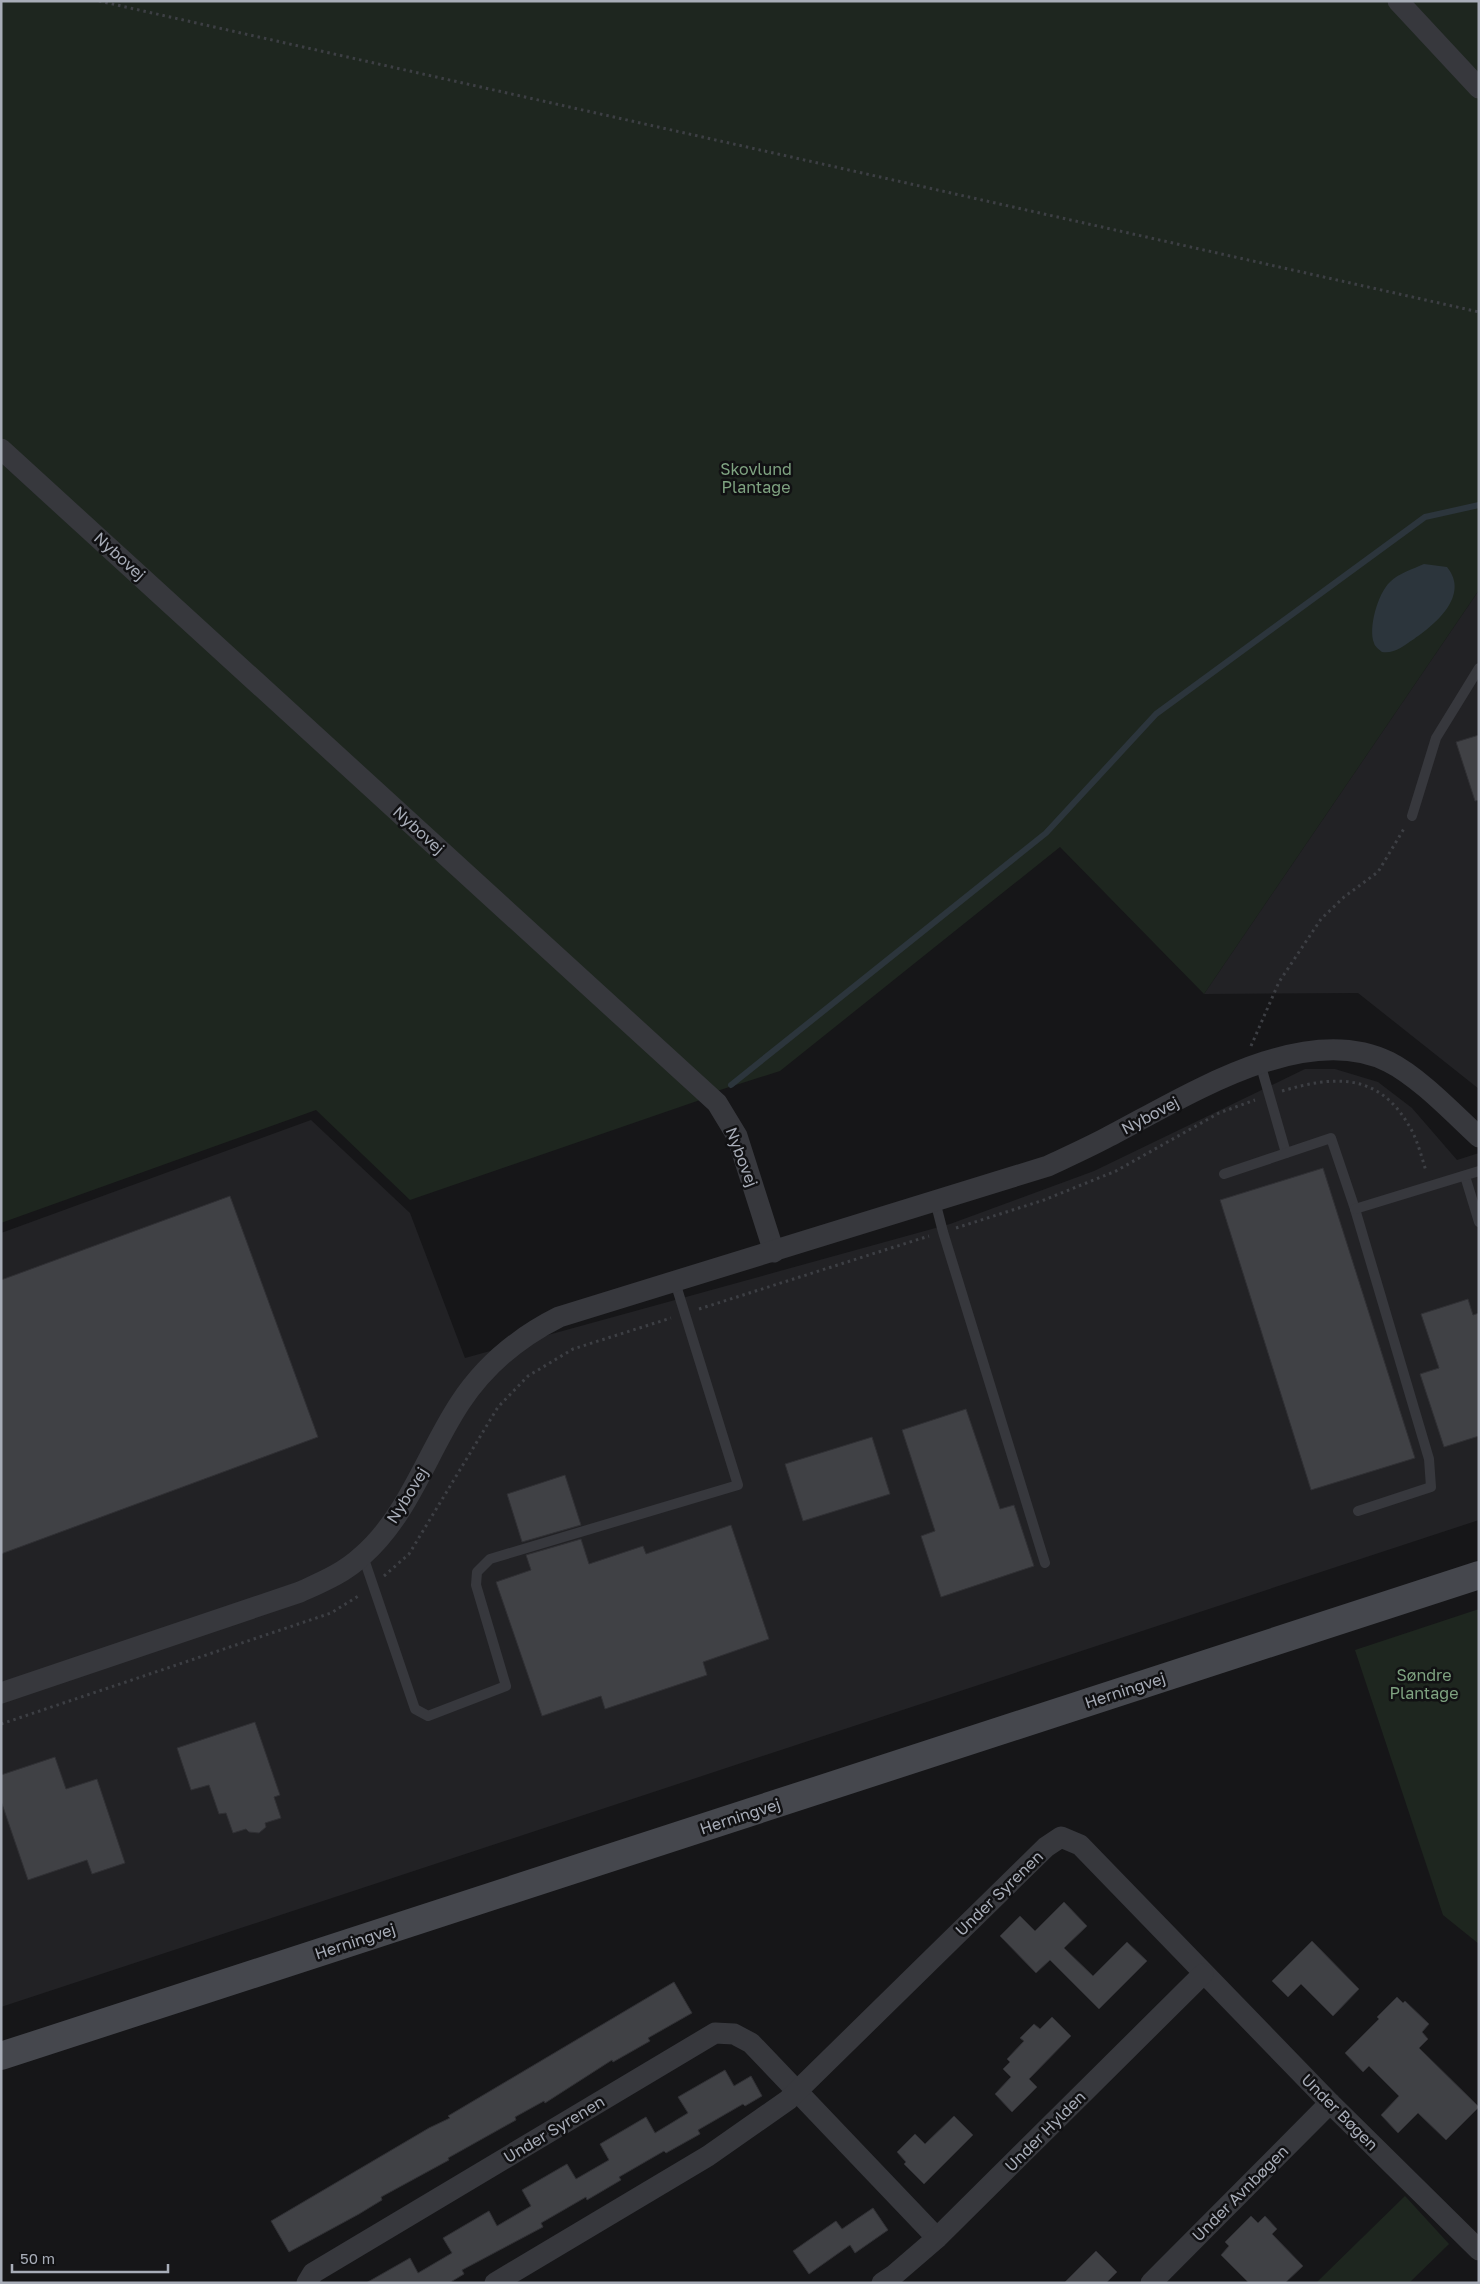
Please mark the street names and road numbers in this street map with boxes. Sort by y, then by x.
street label: Nybovej [90,528,150,584]
street label: Nybovej [389,802,449,858]
street label: Nybovej [1118,1092,1182,1138]
street label: Nybovej [721,1124,763,1190]
street label: Nybovej [382,1463,432,1527]
street label: Herningvej [1082,1668,1168,1712]
street label: Herningvej [697,1794,783,1838]
street label: Under Syrenen [951,1846,1047,1940]
street label: Herningvej [312,1919,398,1963]
street label: Under Bøgen [1298,2070,1382,2154]
street label: Under Hylden [1000,2086,1090,2176]
street label: Under Syrenen [500,2091,608,2167]
street label: Under Avnbøgen [1188,2141,1292,2245]

